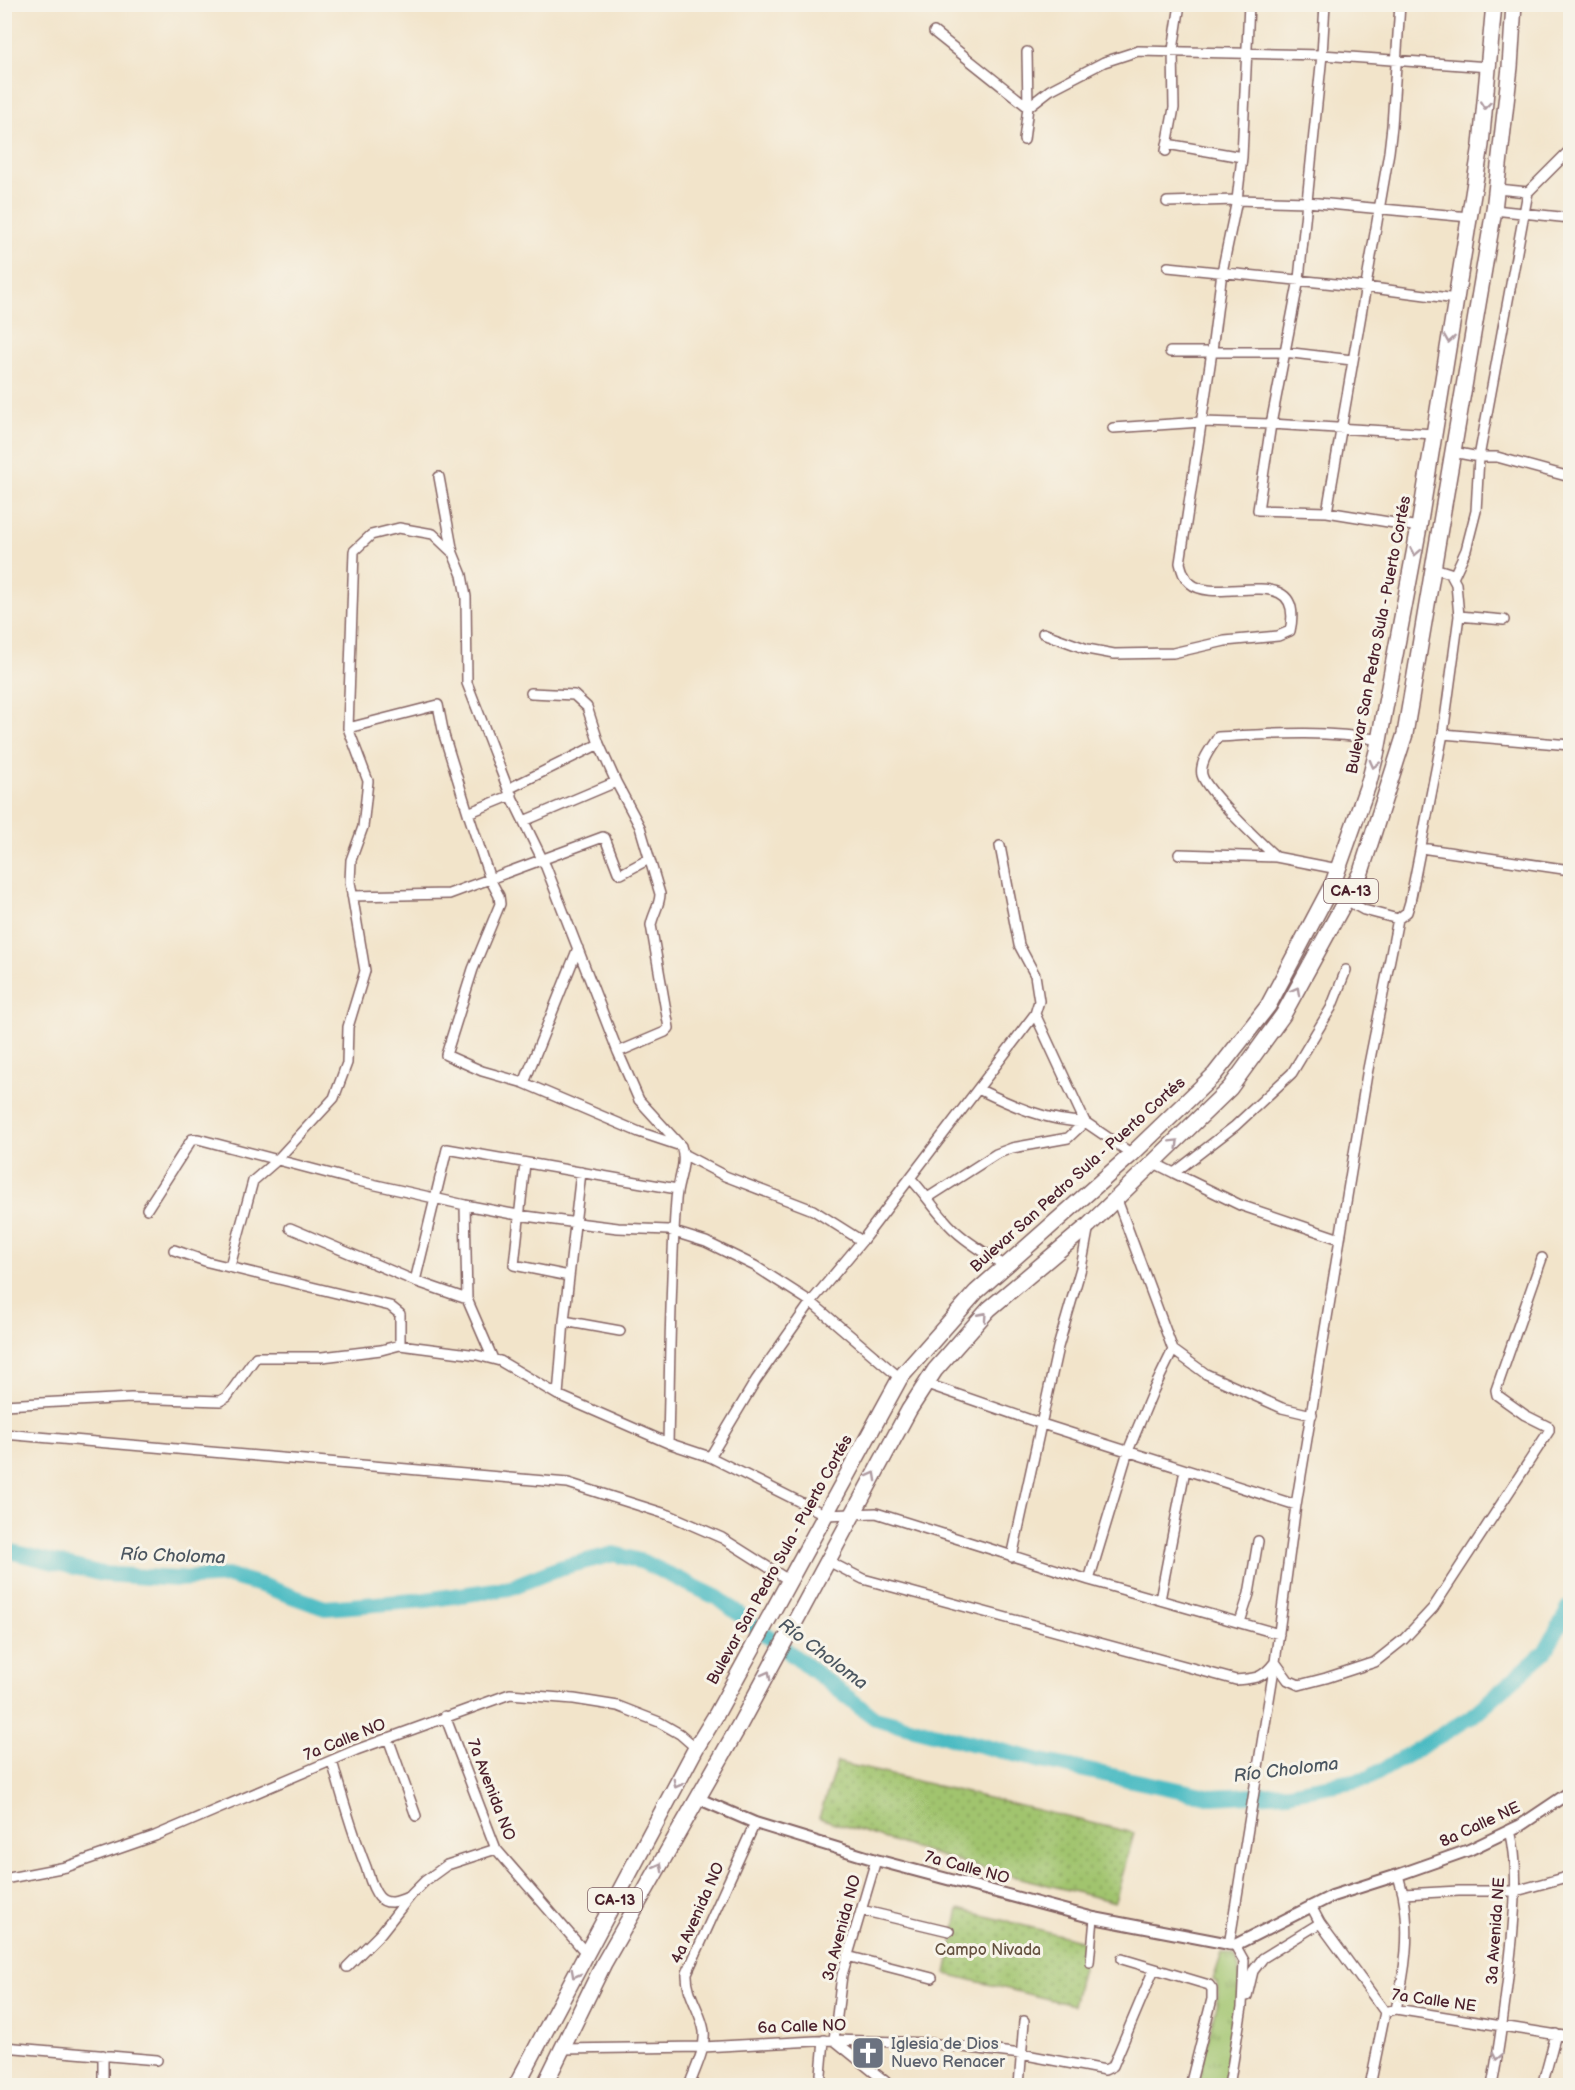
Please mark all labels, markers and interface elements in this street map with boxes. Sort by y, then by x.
one-way arrow [1480,100,1492,109]
one-way arrow [1444,334,1456,343]
street label: Bulevar San Pedro Sula - Puerto Cortés [1343,494,1415,776]
one-way arrow [1409,547,1422,557]
one-way arrow [1368,759,1381,769]
road number: CA-13 [1324,879,1378,903]
one-way arrow [1289,987,1300,998]
street label: Bulevar San Pedro Sula - Puerto Cortés [967,1073,1189,1277]
one-way arrow [1168,1139,1178,1150]
one-way arrow [976,1312,987,1323]
street label: Bulevar San Pedro Sula - Puerto Cortés [703,1432,857,1688]
one-way arrow [866,1471,878,1482]
water label: Río Choloma [120,1544,226,1568]
water label: Río Choloma [775,1614,871,1694]
one-way arrow [760,1671,771,1681]
street label: 7a Calle NO [301,1715,389,1765]
street label: 7a Avenida NO [463,1737,519,1843]
water label: Río Choloma [1232,1753,1340,1787]
one-way arrow [673,1778,684,1788]
street label: 8a Calle NE [1437,1798,1523,1852]
street label: 7a Calle NO [923,1848,1011,1888]
street label: 4a Avenida NO [667,1859,729,1967]
one-way arrow [652,1862,663,1873]
street label: 3a Avenida NO [819,1873,865,1983]
street label: 3a Avenida NE [1483,1877,1509,1985]
road number: CA-13 [588,1888,642,1912]
park label: Campo Nivada [935,1941,1041,1960]
one-way arrow [570,1968,582,1979]
street label: 7a Calle NE [1391,1986,1477,2016]
street label: 6a Calle NO [757,2016,847,2038]
church icon: Iglesia de Dios Nuevo Renacer [850,2035,886,2071]
place label: Iglesia de Dios Nuevo Renacer [891,2035,1005,2072]
one-way arrow [1492,2051,1504,2061]

